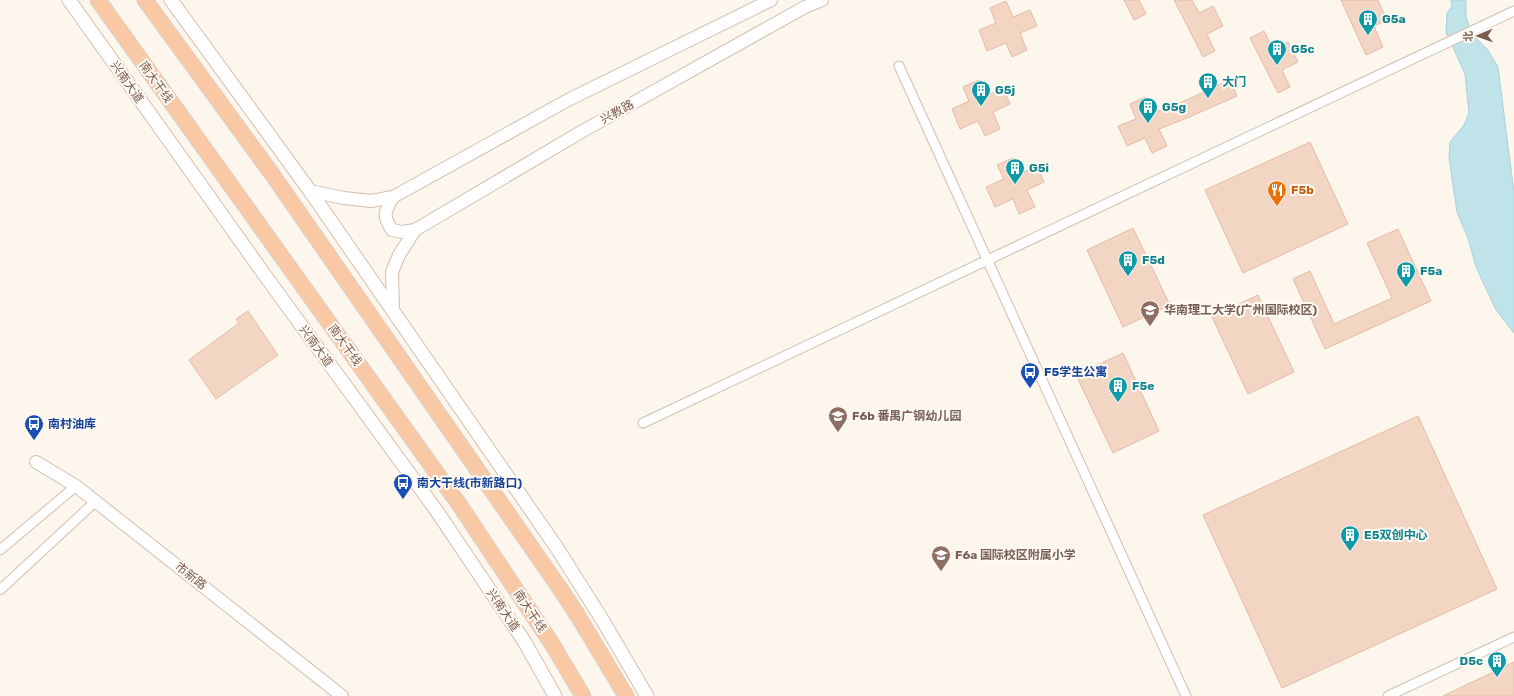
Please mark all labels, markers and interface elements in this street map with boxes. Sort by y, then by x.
building icon: G5a [1357,8,1379,36]
place label: G5a [1382,12,1405,26]
north arrow [1458,16,1498,56]
text: 北 [1462,31,1475,42]
building icon: G5c [1266,38,1288,66]
place label: G5c [1291,42,1314,56]
street label: 兴南大道 [107,58,147,106]
street label: 南大干线 [136,58,176,106]
building icon: 大门 [1197,71,1219,99]
place label: 大门 [1222,75,1246,89]
building icon: G5j [970,79,992,107]
place label: G5j [995,83,1015,97]
building icon: G5g [1137,96,1159,124]
street label: 兴教路 [598,97,636,127]
place label: G5g [1162,100,1186,114]
building icon: G5i [1004,157,1026,185]
place label: G5i [1029,161,1049,175]
restaurant icon: F5b [1266,179,1288,207]
place label: F5b [1291,183,1314,197]
building icon: F5d [1117,249,1139,277]
place label: F5d [1142,253,1165,267]
building icon: F5a [1395,260,1417,288]
place label: F5a [1420,264,1442,278]
school or university icon: 华南理工大学(广州国际校区) [1139,299,1161,327]
place label: 华南理工大学(广州国际校区) [1164,303,1318,317]
street label: 南大干线 [325,321,365,369]
street label: 兴南大道 [296,322,336,370]
bus stop icon: F5学生公寓 [1019,361,1041,389]
place label: F5学生公寓 [1044,365,1107,379]
building icon: F5e [1107,375,1129,403]
place label: F5e [1132,379,1154,393]
school or university icon: F6b 番禺广钢幼儿园 [827,405,849,433]
place label: F6b 番禺广钢幼儿园 [852,409,961,423]
bus stop icon: 南村油库 [23,413,45,441]
place label: 南村油库 [48,417,96,431]
bus stop icon: 南大干线(市新路口) [392,472,414,500]
place label: 南大干线(市新路口) [417,476,523,490]
building icon: E5双创中心 [1339,524,1361,552]
place label: E5双创中心 [1364,528,1427,542]
school or university icon: F6a 国际校区附属小学 [930,544,952,572]
place label: F6a 国际校区附属小学 [955,548,1076,562]
street label: 市新路 [173,559,209,593]
street label: 兴南大道 [484,586,522,634]
street label: 南大干线 [511,587,549,635]
building icon: D5c [1486,650,1508,678]
place label: D5c [1460,654,1483,668]

